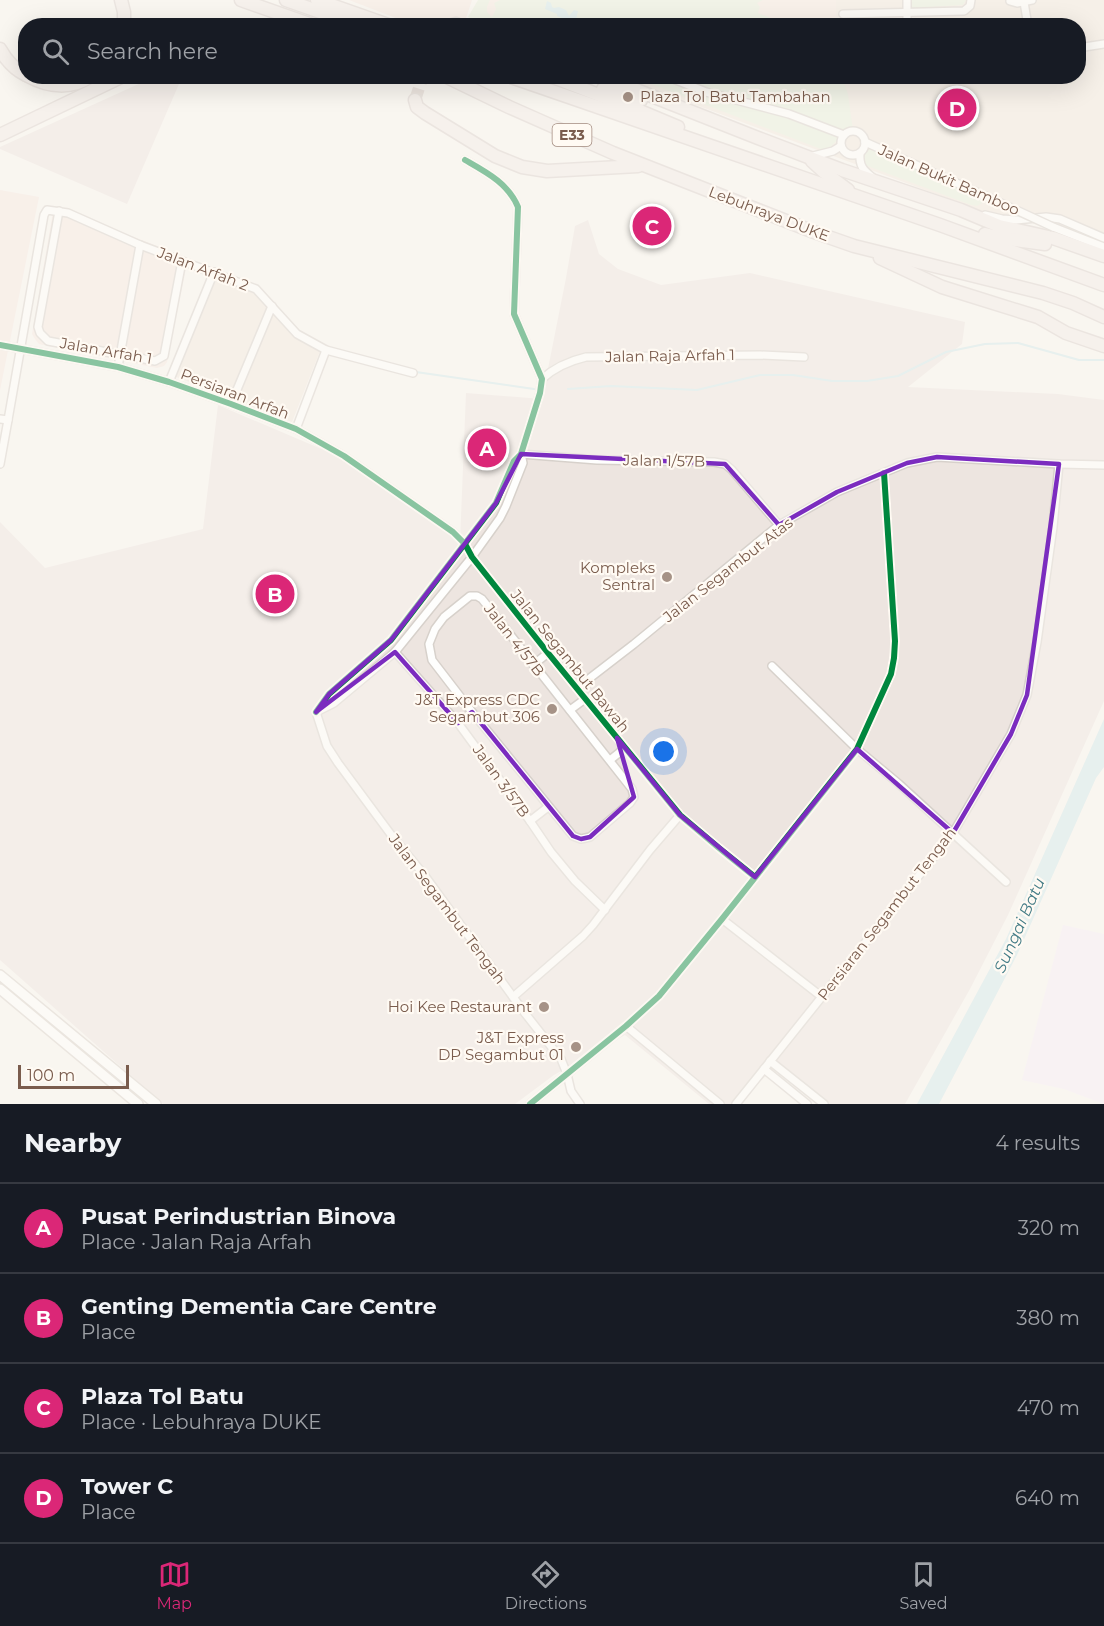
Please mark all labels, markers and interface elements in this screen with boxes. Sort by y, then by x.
search box [18,18,1086,84]
icon: search [39,35,72,68]
text: Search here [87,38,218,65]
pin: D [938,86,976,130]
place label: Plaza Tol Batu Tambahan [640,87,831,106]
marker: Plaza Tol Batu Tambahan [621,90,635,104]
road number: E33 [552,124,592,146]
street label: Jalan Bukit Bamboo [875,139,1023,219]
street label: Lebuhraya DUKE [706,182,832,245]
pin: C [632,204,672,248]
street label: Jalan Arfah 2 [154,242,252,295]
street label: Jalan Arfah 1 [57,333,154,368]
street label: Jalan Raja Arfah 1 [604,345,735,366]
street label: Persiaran Arfah [178,364,292,423]
pin: A [468,426,506,470]
street label: Jalan 1/57B [622,450,705,471]
street label: Jalan Segambut Atas [658,513,796,627]
place label: Kompleks Sentral [580,558,655,594]
marker: Kompleks Sentral [660,570,674,584]
pin: B [256,572,294,616]
street label: Jalan Segambut Bawah [506,584,634,736]
street label: Jalan 4/57B [479,599,549,680]
place label: J&T Express CDC Segambut 306 [414,690,540,726]
marker: J&T Express CDC Segambut 306 [545,702,559,716]
your location [649,737,678,766]
street label: Jalan 3/57B [468,740,534,821]
street label: Persiaran Segambut Tengah [813,824,960,1004]
street label: Jalan Segambut Tengah [384,829,510,988]
water label: Sungai Batu [990,875,1049,976]
place label: Hoi Kee Restaurant [388,997,532,1016]
marker: Hoi Kee Restaurant [537,1000,551,1014]
place label: J&T Express DP Segambut 01 [438,1028,564,1064]
marker: J&T Express DP Segambut 01 [569,1040,583,1054]
scale bar [18,1062,129,1090]
text: 100 m [27,1066,75,1085]
text: Nearby [24,1127,121,1159]
text: 4 results [995,1131,1080,1155]
text: Pusat Perindustrian Binova [81,1203,396,1230]
text: A [36,1216,51,1240]
text: 320 m [1018,1216,1080,1240]
text: Place · Jalan Raja Arfah [81,1230,312,1254]
text: Genting Dementia Care Centre [81,1293,437,1320]
text: B [36,1306,51,1330]
text: 380 m [1016,1306,1080,1330]
text: Place [81,1320,136,1344]
text: Plaza Tol Batu [81,1383,244,1410]
text: C [36,1396,51,1420]
text: 470 m [1017,1396,1080,1420]
text: Place · Lebuhraya DUKE [81,1410,322,1434]
text: Tower C [81,1473,173,1500]
text: D [35,1486,52,1510]
text: 640 m [1015,1486,1080,1510]
text: Place [81,1500,136,1524]
tab: Map [156,1558,192,1613]
tab: Directions [505,1558,587,1613]
tab: Saved [900,1558,948,1613]

